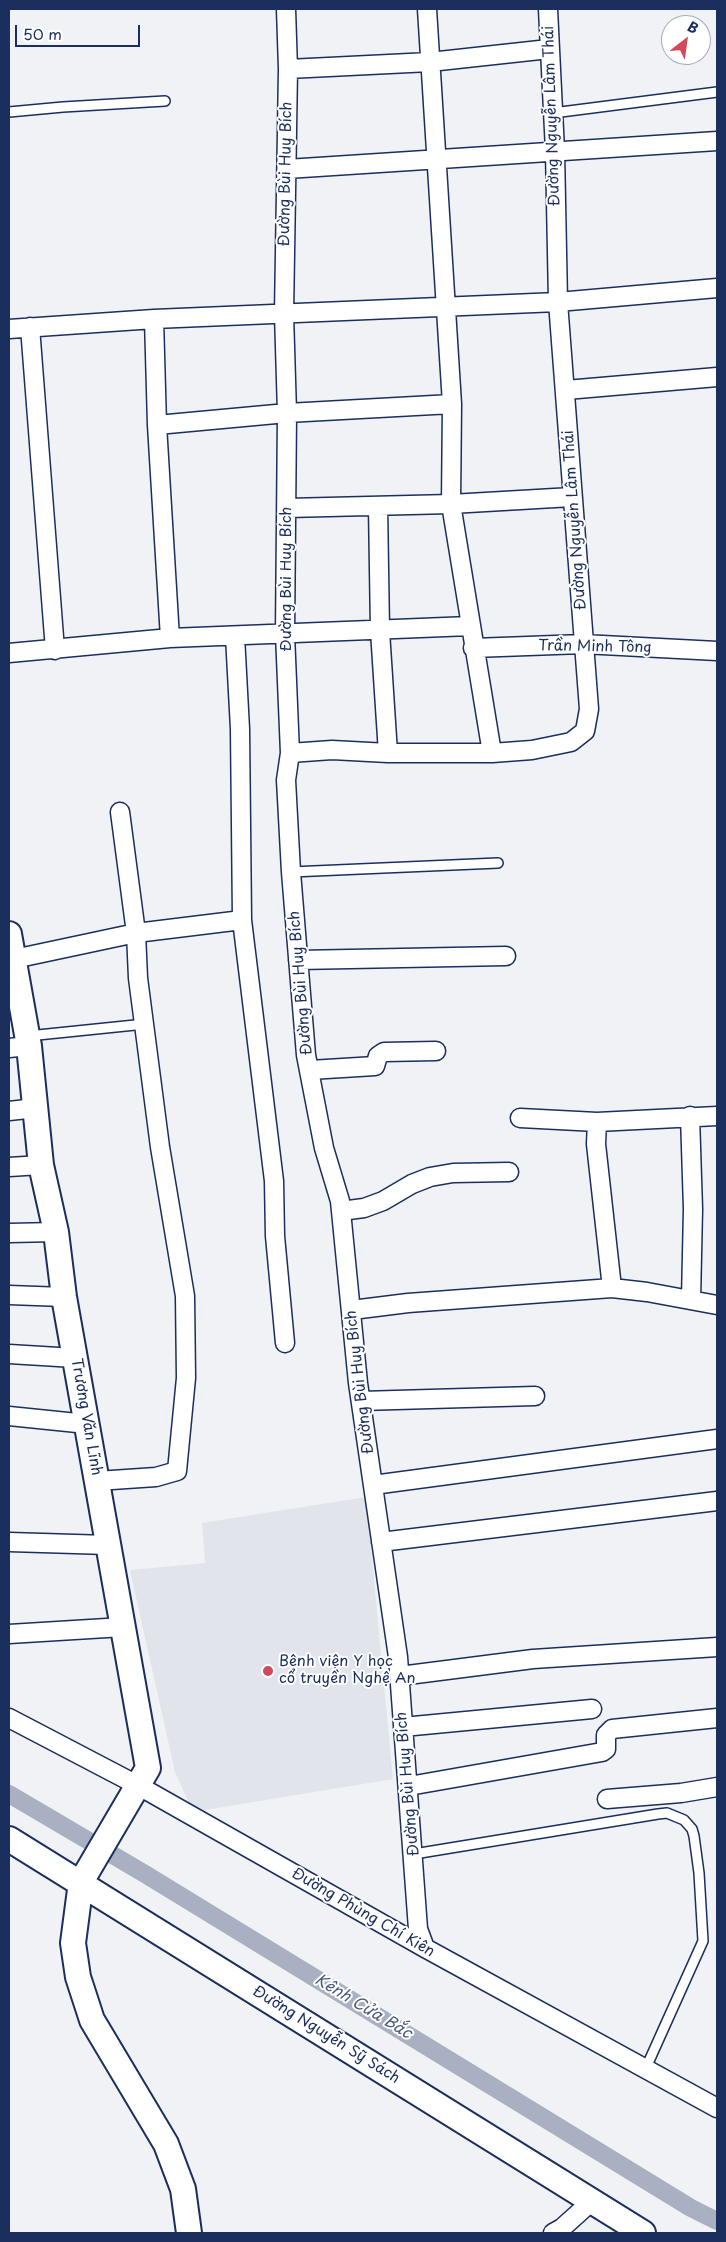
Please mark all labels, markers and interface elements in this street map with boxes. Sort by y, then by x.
scale bar [18,15,142,47]
north arrow [661,15,711,65]
text: B [684,16,703,39]
text: 50 m [23,22,62,45]
street label: Đường Nguyễn Lâm Thái [540,26,564,206]
street label: Đường Bùi Huy Bích [276,101,296,247]
street label: Đường Nguyễn Lâm Thái [560,429,590,611]
street label: Đường Bùi Huy Bích [278,507,296,651]
street label: Trần Minh Tông [538,637,652,657]
street label: Đường Bùi Huy Bích [286,910,316,1056]
street label: Đường Bùi Huy Bích [342,1309,378,1455]
street label: Trương Văn Lĩnh [67,1357,105,1477]
place label: Bệnh viện Y học cổ truyền Nghệ An [279,1653,415,1688]
marker: Bệnh viện Y học cổ truyền Nghệ An [261,1664,275,1678]
street label: Đường Bùi Huy Bích [393,1711,423,1857]
street label: Đường Phùng Chí Kiên [288,1865,438,1961]
water label: Kênh Cửa Bắc [311,1971,415,2043]
street label: Đường Nguyễn Sỹ Sách [249,1982,403,2088]

